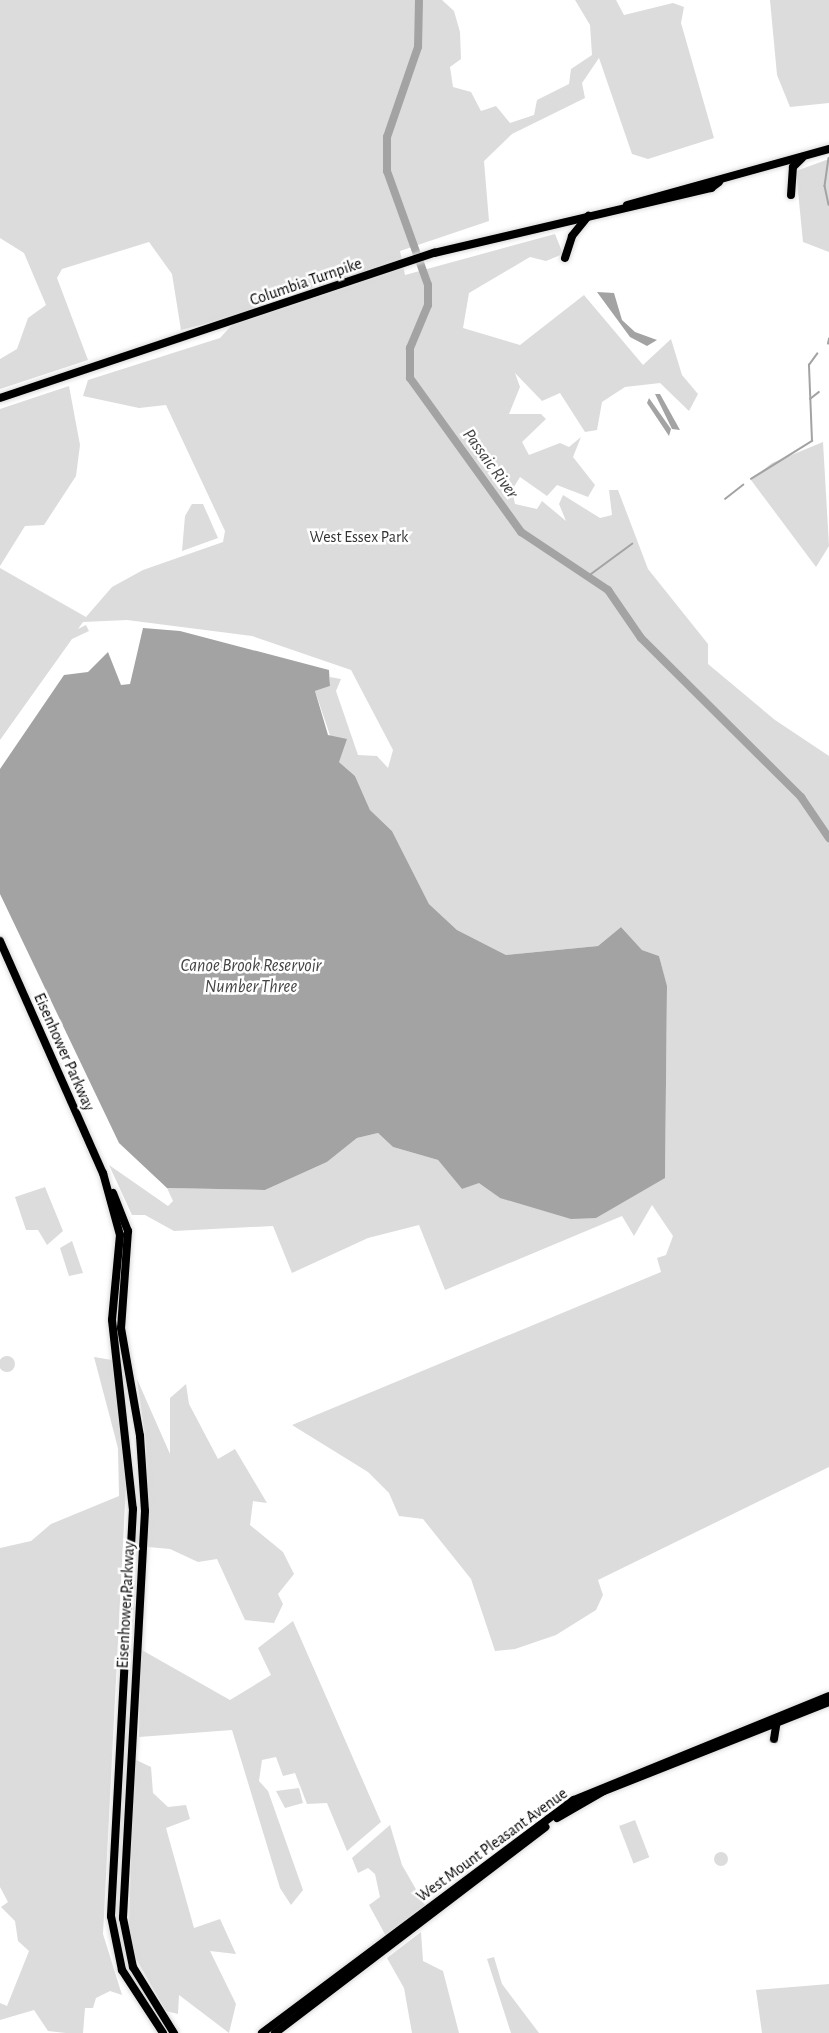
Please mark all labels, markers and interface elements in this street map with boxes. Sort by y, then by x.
street label: Columbia Turnpike [247,254,365,310]
water label: Passaic River [457,425,523,503]
park label: West Essex Park [310,527,408,547]
water label: Canoe Brook Reservoir Number Three [181,956,321,998]
street label: Eisenhower Parkway [29,990,99,1114]
street label: Eisenhower Parkway [113,1541,139,1669]
street label: West Mount Pleasant Avenue [413,1784,571,1906]

